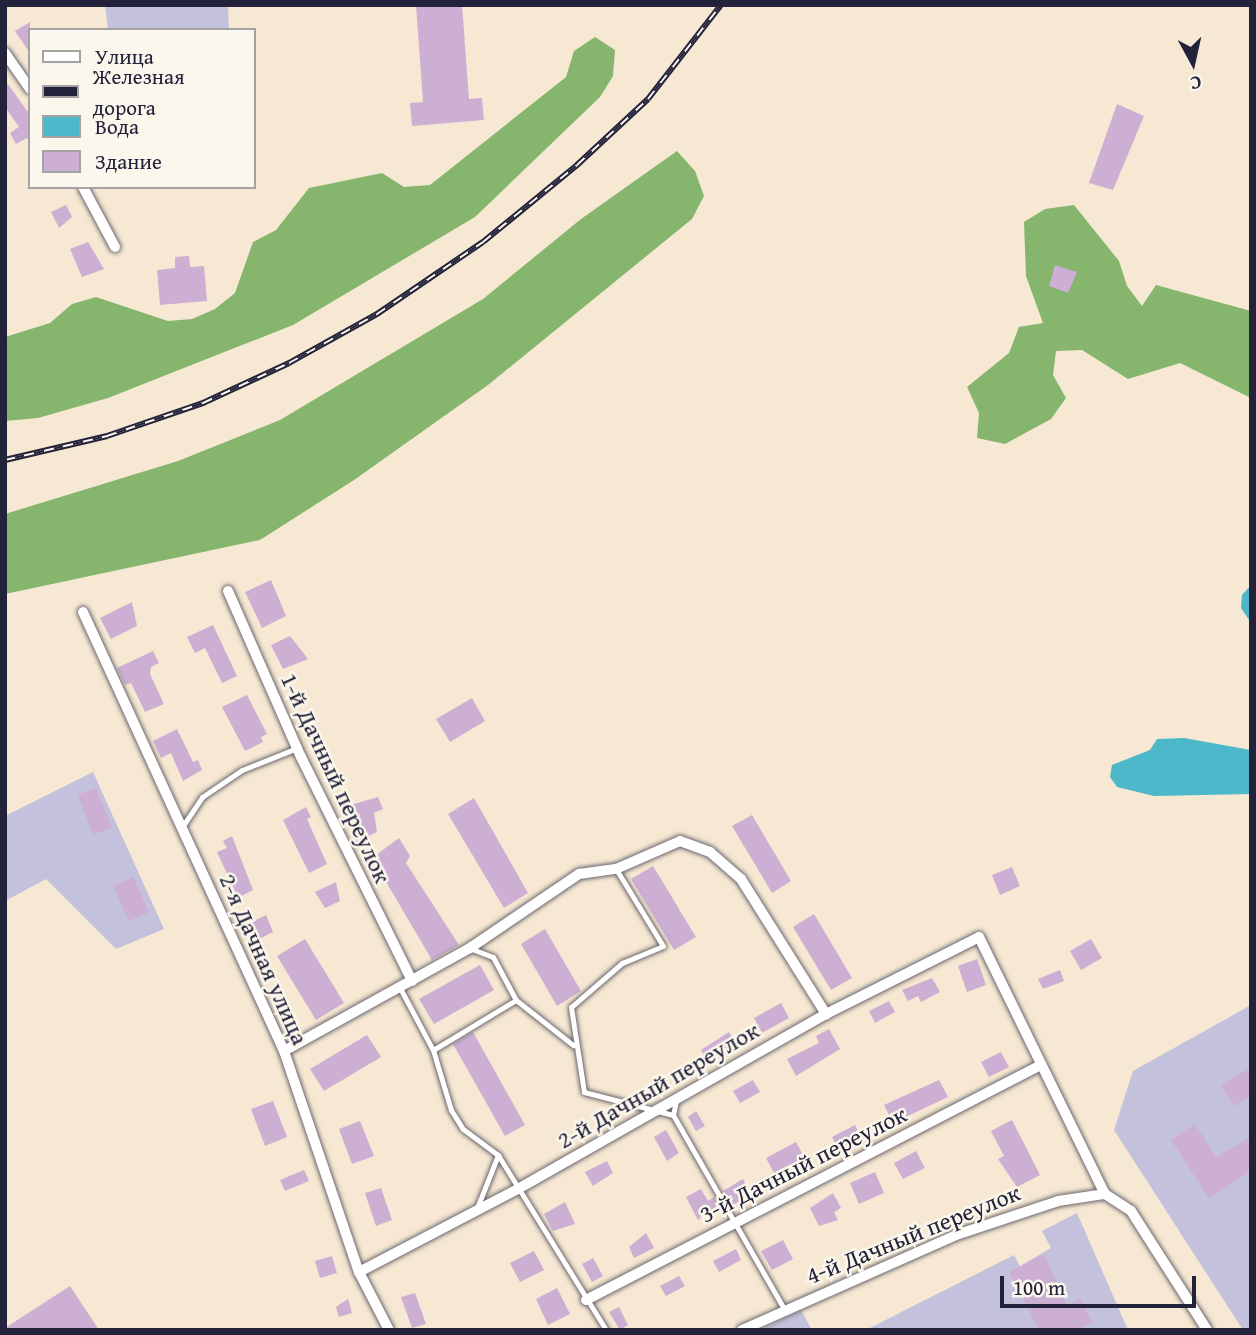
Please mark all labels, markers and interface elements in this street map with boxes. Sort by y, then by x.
legend [28,28,256,189]
north arrow [1158,28,1228,98]
text: Улица [95,41,154,72]
text: Железная дорога [93,61,185,123]
text: С [1189,69,1203,98]
text: Вода [95,111,139,142]
text: Здание [95,146,162,177]
street label: 1-й Дачный переулок [275,668,397,888]
street label: 2-я Дачная улица [213,869,315,1049]
street label: 2-й Дачный переулок [552,1015,764,1155]
street label: 3-й Дачный переулок [695,1099,911,1229]
street label: 4-й Дачный переулок [802,1178,1024,1290]
scale bar [1004,1262,1200,1306]
text: 100 m [1013,1272,1065,1303]

